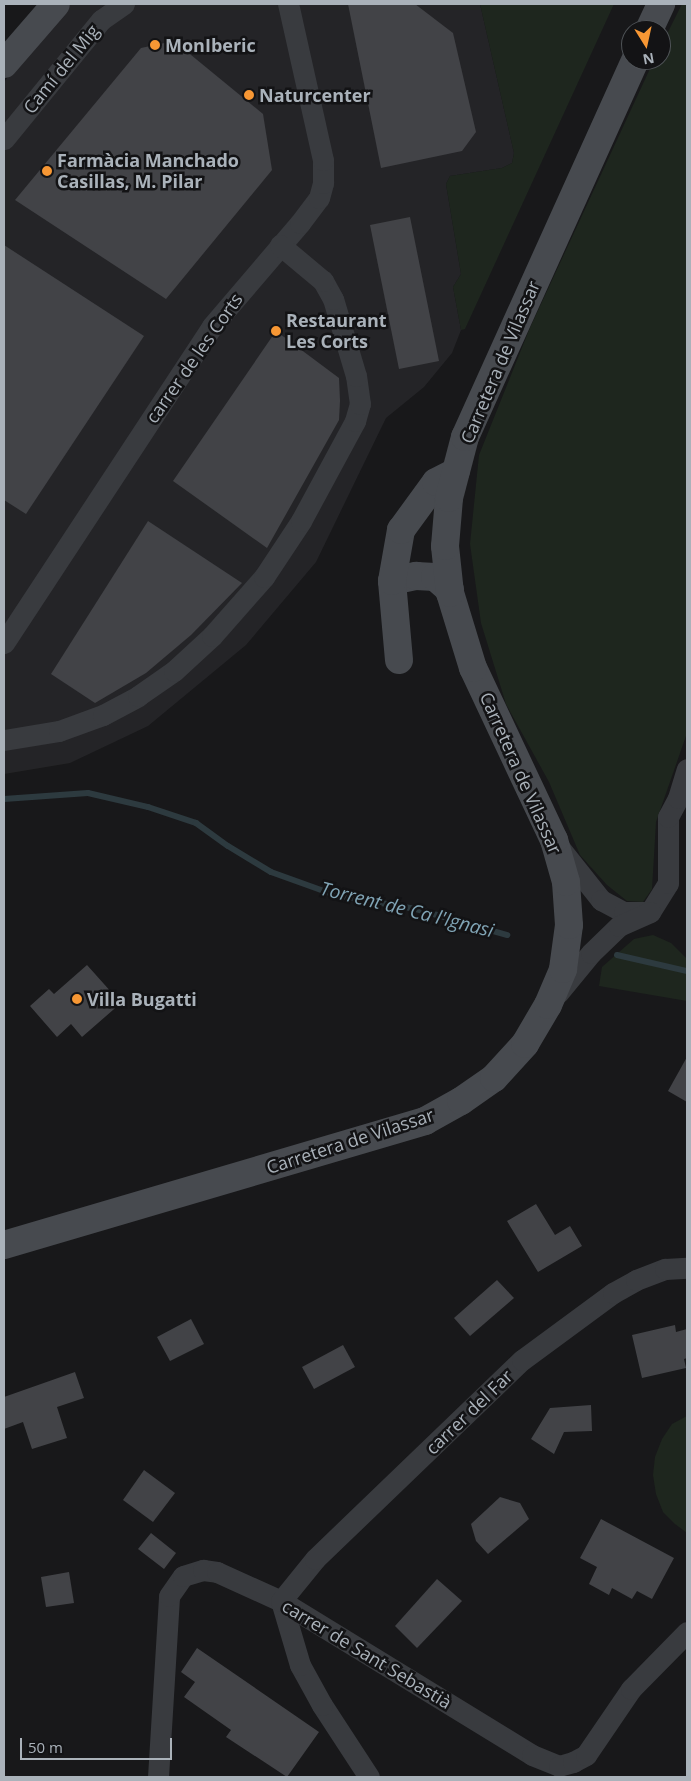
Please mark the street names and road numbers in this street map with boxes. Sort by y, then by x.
street label: Camí del Mig [19,20,103,118]
street label: Carretera de Vilassar [456,277,544,447]
street label: carrer de les Corts [141,289,247,427]
street label: Carretera de Vilassar [476,689,566,857]
street label: Carretera de Vilassar [264,1104,436,1178]
street label: carrer del Far [421,1365,517,1459]
street label: carrer de Sant Sebastià [278,1595,456,1713]

